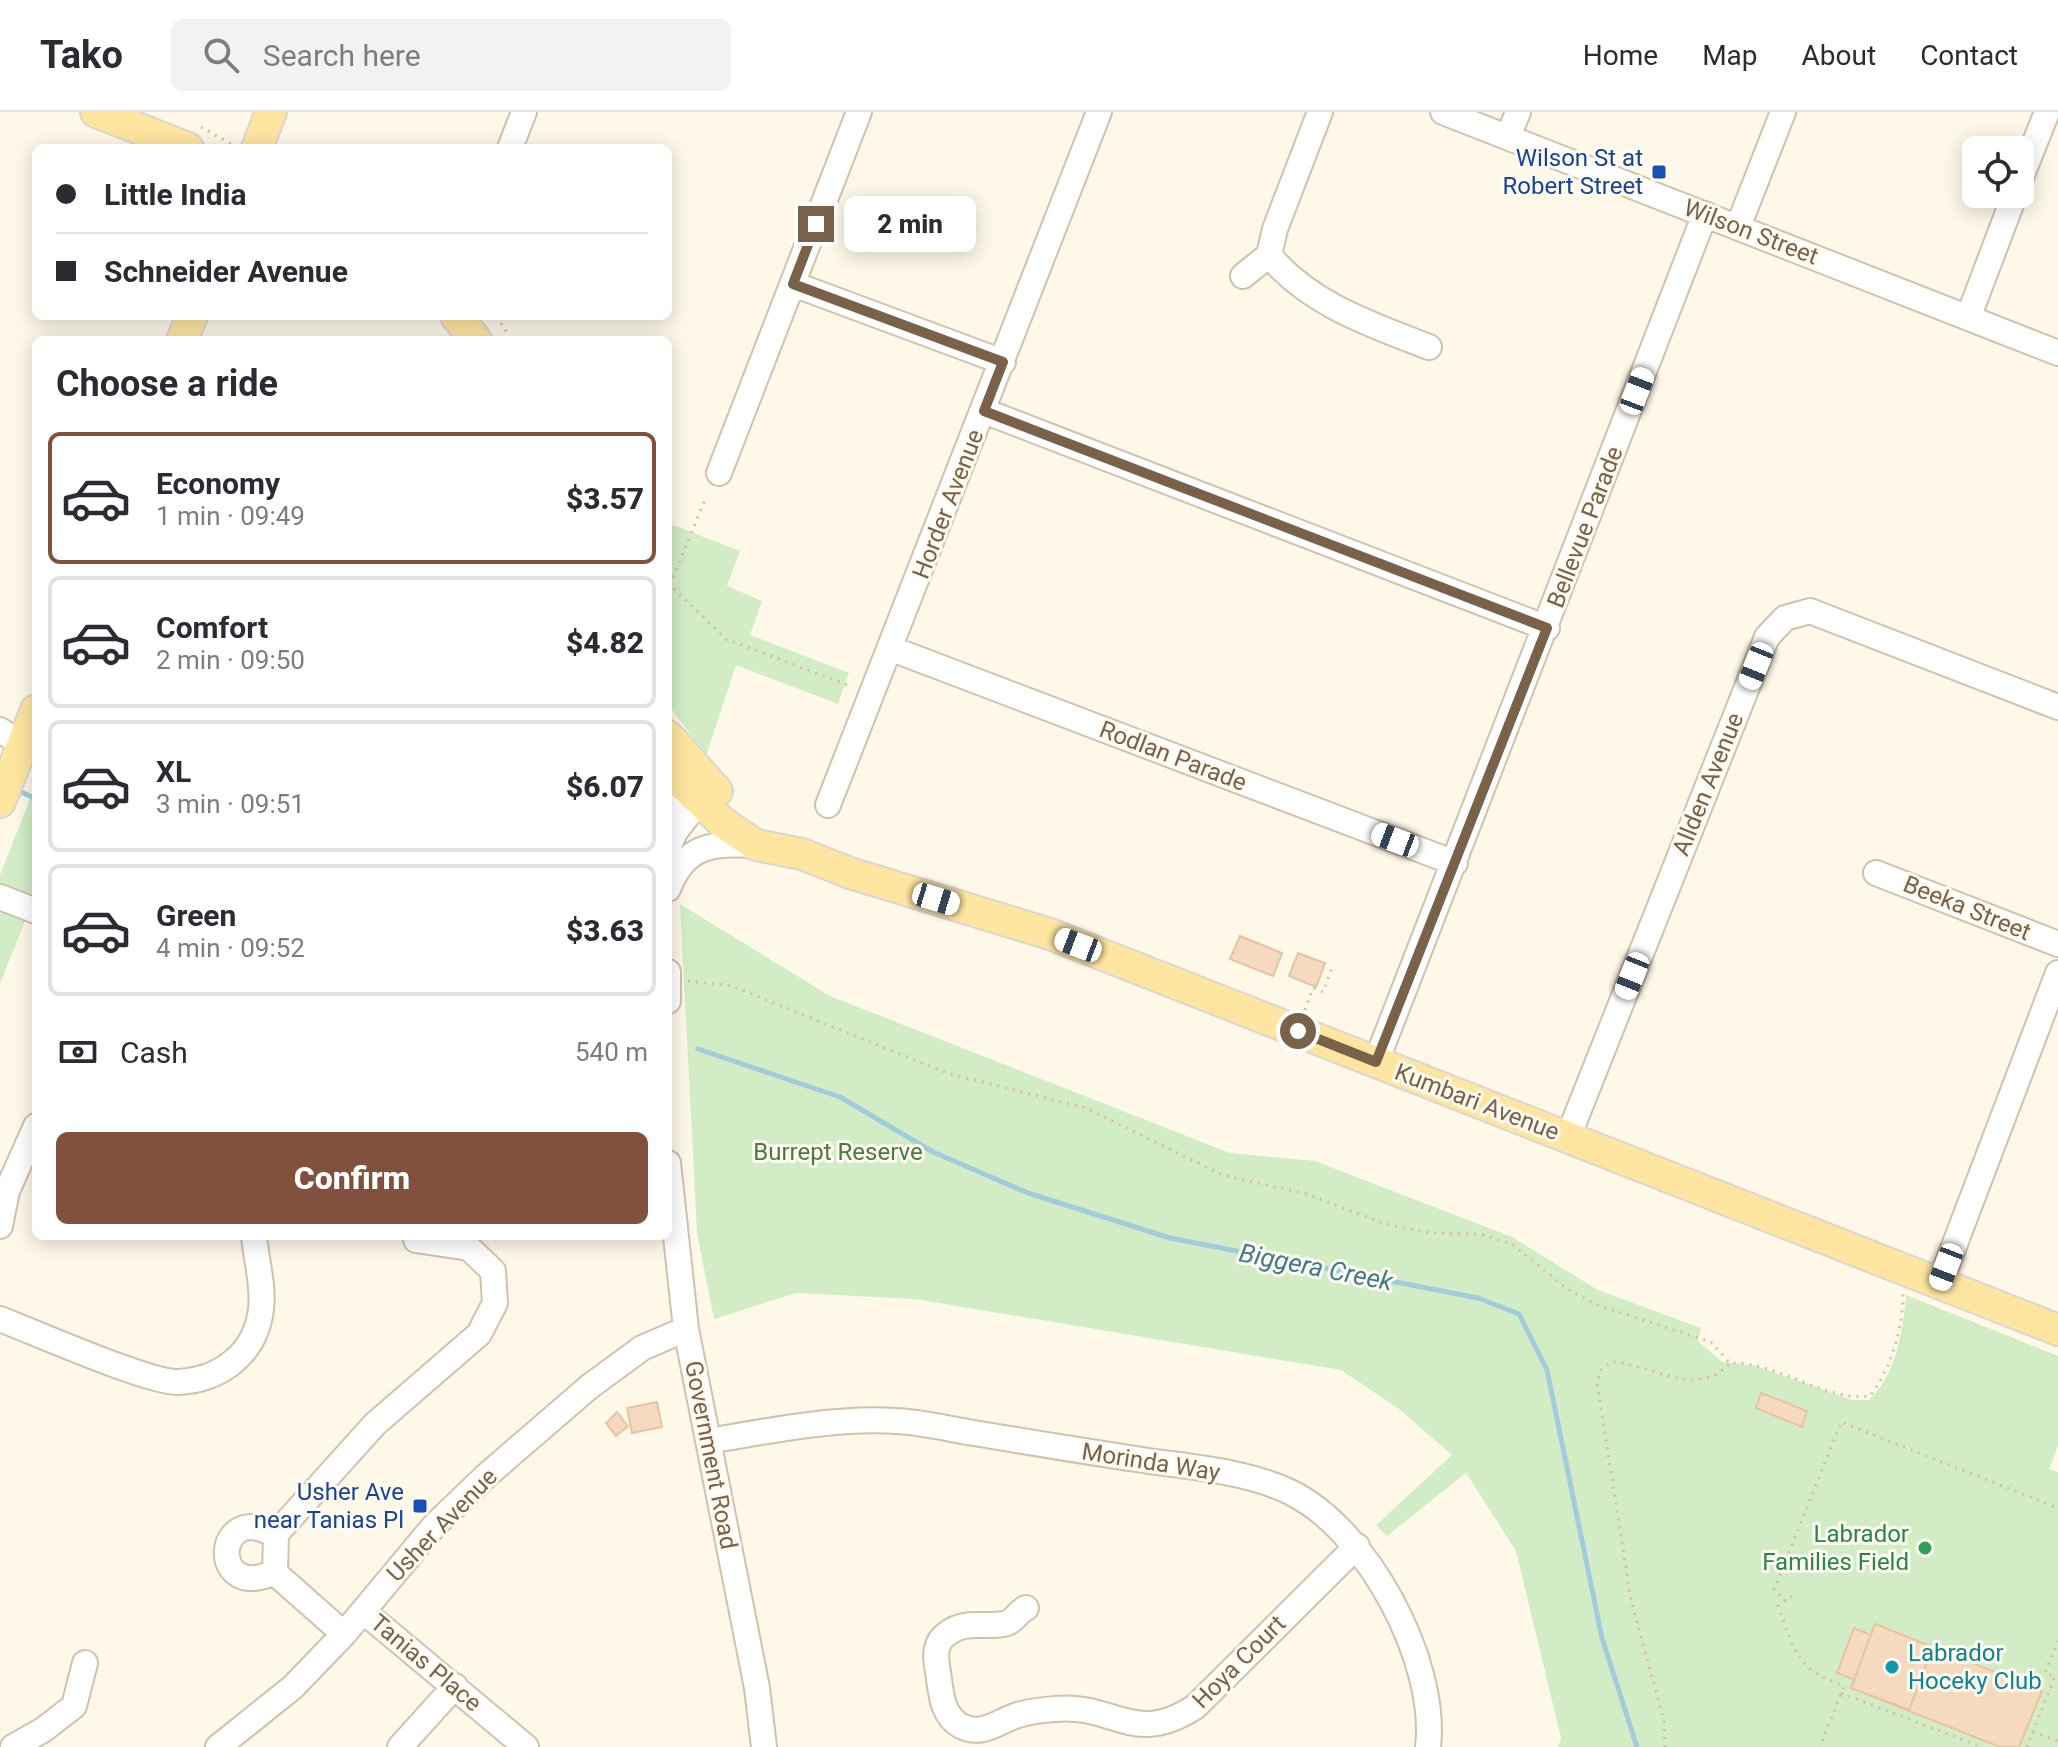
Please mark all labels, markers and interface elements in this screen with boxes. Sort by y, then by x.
search box [171,19,731,91]
text: Tako [40,33,123,77]
icon: search [199,33,243,77]
text: Search here [263,38,421,73]
text: Home [1583,39,1658,72]
text: Map [1702,39,1758,72]
text: About [1802,39,1876,72]
text: Contact [1920,39,2018,72]
map controls [1962,136,2034,208]
button: locate [1962,136,2034,208]
place label: Wilson St at Robert Street [1502,144,1643,200]
marker: Wilson St at Robert Street [1650,163,1668,181]
text: Little India [104,177,247,212]
street label: Wilson Street [1680,194,1822,270]
callout: 2 min [844,196,976,252]
route end [798,206,834,242]
text: 2 min [877,209,943,239]
text: Schneider Avenue [104,254,348,289]
text: Choose a ride [56,363,278,405]
car [1617,364,1657,418]
street label: Horder Avenue [907,425,989,583]
street label: Bellevue Parade [1541,442,1629,612]
icon: car [60,462,132,534]
text: Economy [156,466,280,501]
text: $3.57 [566,481,644,516]
text: 1 min · 09:49 [156,501,305,531]
icon: car [60,606,132,678]
text: Comfort [156,610,268,645]
text: $4.82 [566,625,644,660]
car [1736,639,1776,693]
text: 2 min · 09:50 [156,645,305,675]
street label: Allden Avenue [1667,709,1749,859]
street label: Rodlan Parade [1096,715,1250,797]
icon: car [60,750,132,822]
text: XL [156,754,191,789]
text: $6.07 [566,769,644,804]
text: 3 min · 09:51 [156,789,305,819]
car [1368,820,1422,860]
street label: Beeka Street [1899,870,2035,946]
car [910,881,962,917]
icon: car [60,894,132,966]
text: Green [156,898,236,933]
text: $3.63 [566,913,644,948]
car [1051,925,1105,965]
text: 4 min · 09:52 [156,933,305,963]
car [1612,949,1652,1003]
route start [1280,1013,1316,1049]
icon: cash [56,1030,100,1074]
text: Cash [120,1035,188,1070]
text: 540 m [575,1037,648,1067]
street label: Kumbari Avenue [1391,1058,1563,1146]
button: Confirm [56,1132,648,1224]
park label: Burrept Reserve [753,1138,923,1166]
water label: Biggera Creek [1237,1237,1397,1297]
car [1926,1240,1966,1294]
street label: Government Road [679,1358,743,1552]
street label: Morinda Way [1080,1437,1223,1487]
street label: Usher Avenue [381,1463,503,1587]
place label: Usher Ave near Tanias Pl [254,1478,404,1534]
marker: Usher Ave near Tanias Pl [411,1497,429,1515]
place label: Labrador Families Field [1762,1520,1909,1576]
marker: Labrador Families Field [1916,1539,1934,1557]
street label: Tanias Place [365,1609,487,1717]
street label: Hoya Court [1187,1610,1291,1714]
place label: Labrador Hoceky Club [1908,1639,2042,1695]
marker: Labrador Hoceky Club [1883,1658,1901,1676]

